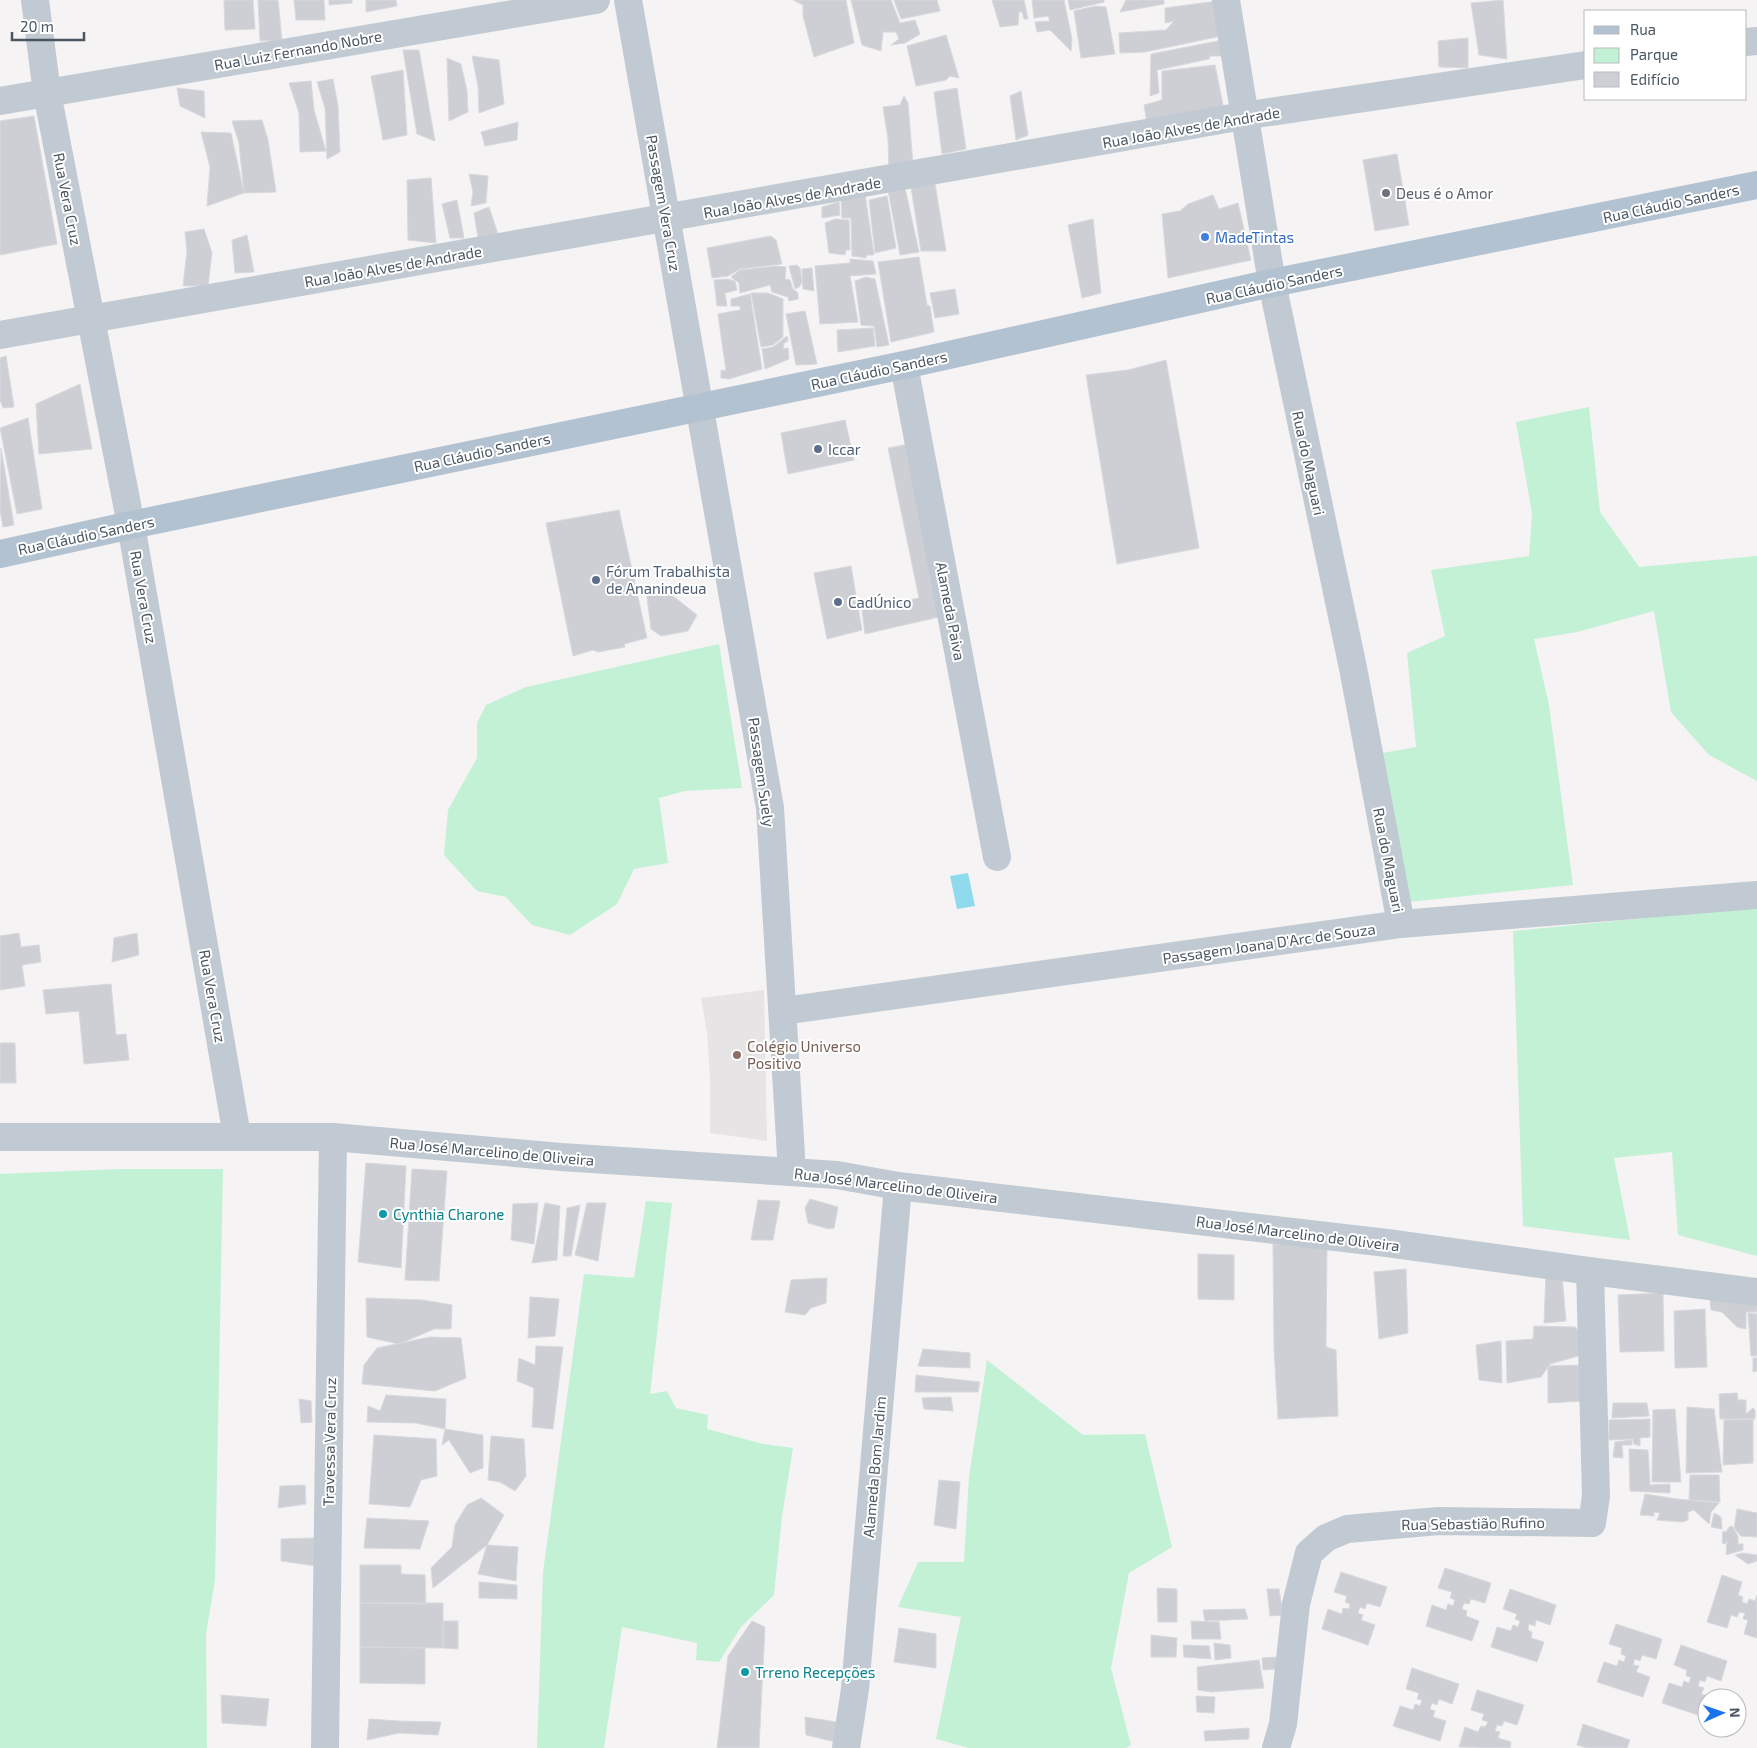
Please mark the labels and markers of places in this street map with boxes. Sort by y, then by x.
place label: Deus é o Amor [1396,184,1493,202]
marker: Deus é o Amor [1380,187,1392,199]
place label: MadeTintas [1215,228,1294,246]
marker: MadeTintas [1199,231,1211,243]
place label: Iccar [828,440,861,458]
marker: Iccar [812,443,824,455]
place label: Fórum Trabalhista de Ananindeua [606,562,730,597]
marker: Fórum Trabalhista de Ananindeua [590,574,602,586]
place label: CadÚnico [848,593,912,611]
marker: CadÚnico [832,596,844,608]
place label: Colégio Universo Positivo [747,1037,861,1072]
marker: Colégio Universo Positivo [731,1049,743,1061]
place label: Cynthia Charone [393,1205,504,1223]
marker: Cynthia Charone [377,1208,389,1220]
place label: Trreno Recepções [755,1663,875,1682]
marker: Trreno Recepções [739,1666,751,1678]

